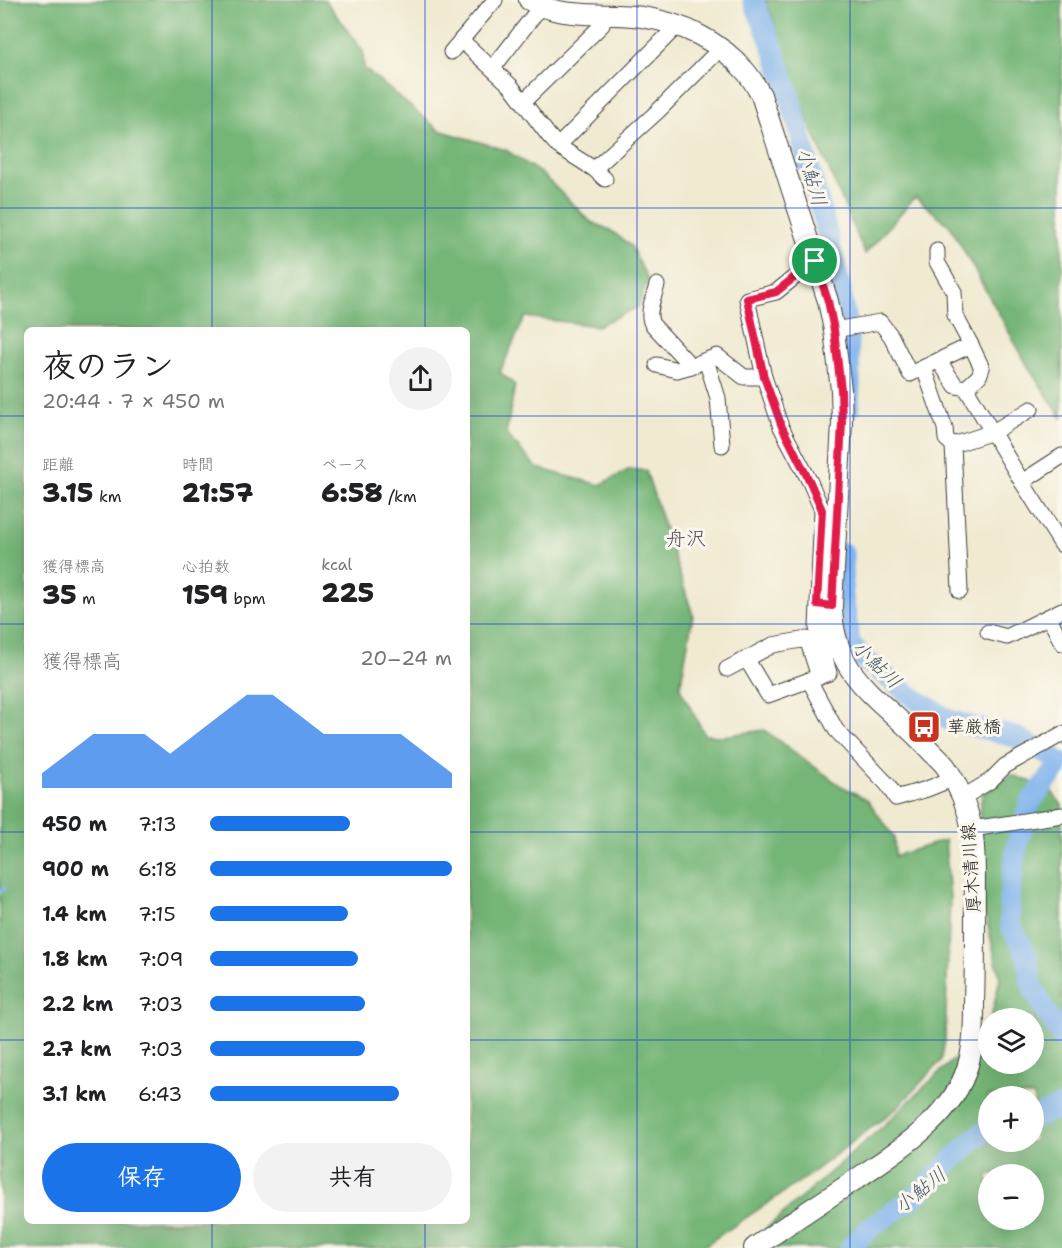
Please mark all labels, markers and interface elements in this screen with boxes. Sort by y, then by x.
water label: 小鮎川 [791,145,833,209]
pin [789,235,840,286]
icon: arrive [798,244,831,277]
text: 夜のラン [42,343,174,388]
button: share [389,347,452,410]
text: 20:44 · 7 × 450 m [42,388,225,414]
text: 距離 [42,454,74,475]
text: 時間 [182,454,214,475]
text: ペース [321,454,368,475]
text: 3.15 [42,475,93,510]
text: 21:57 [182,475,253,510]
text: 6:58 [321,475,383,510]
text: km [93,486,122,507]
text: /km [383,486,417,507]
district label: 舟沢 [666,525,706,551]
text: kcal [321,554,352,575]
text: 獲得標高 [42,556,106,577]
text: 心拍数 [182,556,230,577]
text: 225 [321,575,374,610]
text: 35 [42,577,77,612]
text: 159 [182,577,228,612]
text: m [77,588,96,609]
text: bpm [228,588,266,609]
water label: 小鮎川 [846,634,908,694]
text: 20–24 m [360,645,452,671]
text: 獲得標高 [42,648,122,674]
bus stop icon: 華厳橋 [906,709,942,745]
place label: 華厳橋 [947,715,1001,739]
text: 450 m [42,811,107,837]
text: 7:13 [138,811,177,837]
street label: 厚木清川線 [956,822,986,914]
text: 900 m [42,856,109,882]
text: 6:18 [138,856,177,882]
text: 1.4 km [42,901,107,927]
text: 7:15 [138,901,176,927]
text: 1.8 km [42,946,108,972]
text: 7:09 [138,946,184,972]
text: 2.2 km [42,991,113,1017]
text: 7:03 [138,991,183,1017]
map controls [978,1008,1044,1230]
button: layers [978,1008,1044,1074]
text: 2.7 km [42,1036,111,1062]
text: 7:03 [138,1036,183,1062]
text: 3.1 km [42,1081,106,1107]
text: 6:43 [138,1081,182,1107]
button: + [978,1086,1044,1152]
button: 保存 [42,1143,241,1212]
button: 共有 [253,1143,452,1212]
water label: 小鮎川 [889,1161,951,1219]
button: − [978,1164,1044,1230]

